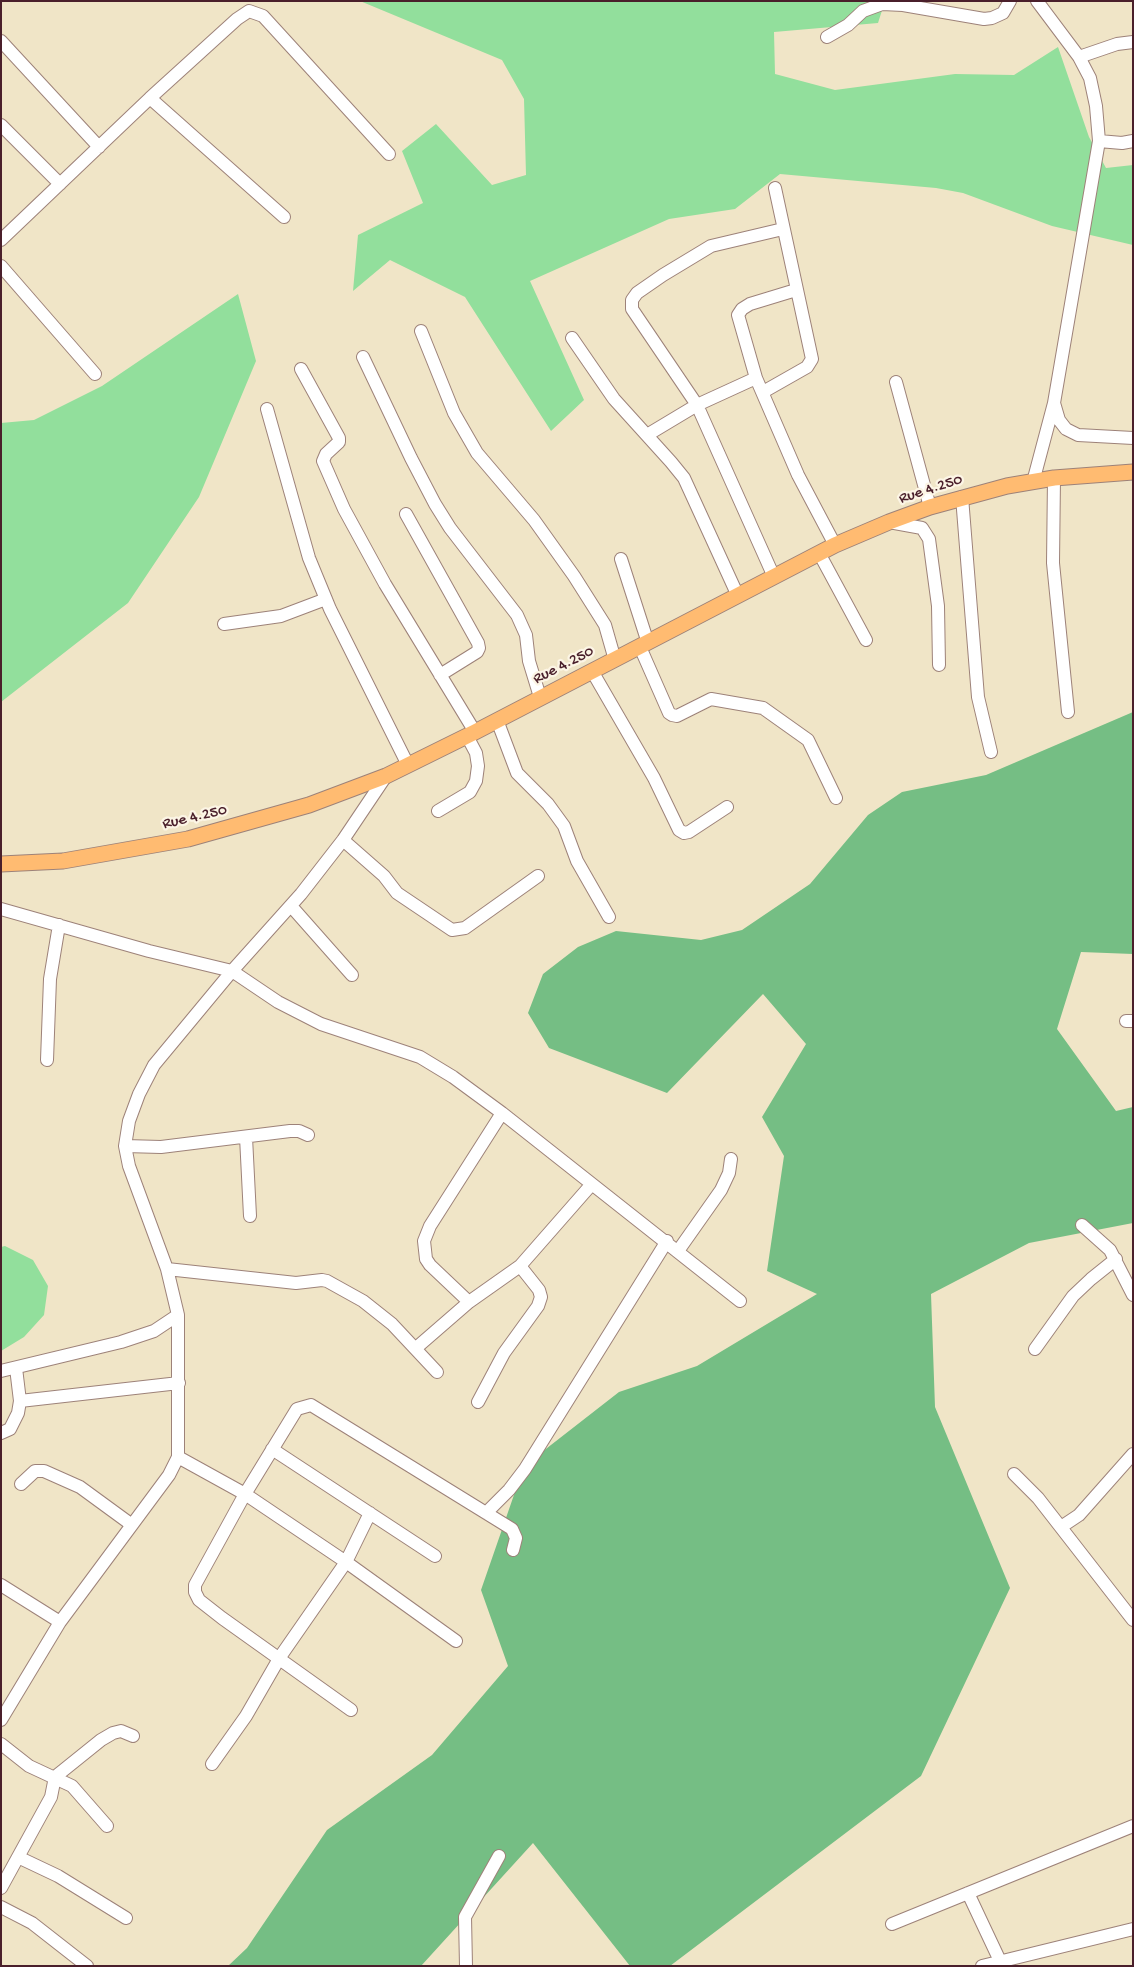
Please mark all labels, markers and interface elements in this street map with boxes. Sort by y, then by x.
street label: Rue 4.250 [897,471,965,509]
street label: Rue 4.250 [530,642,598,690]
street label: Rue 4.250 [161,801,229,835]

